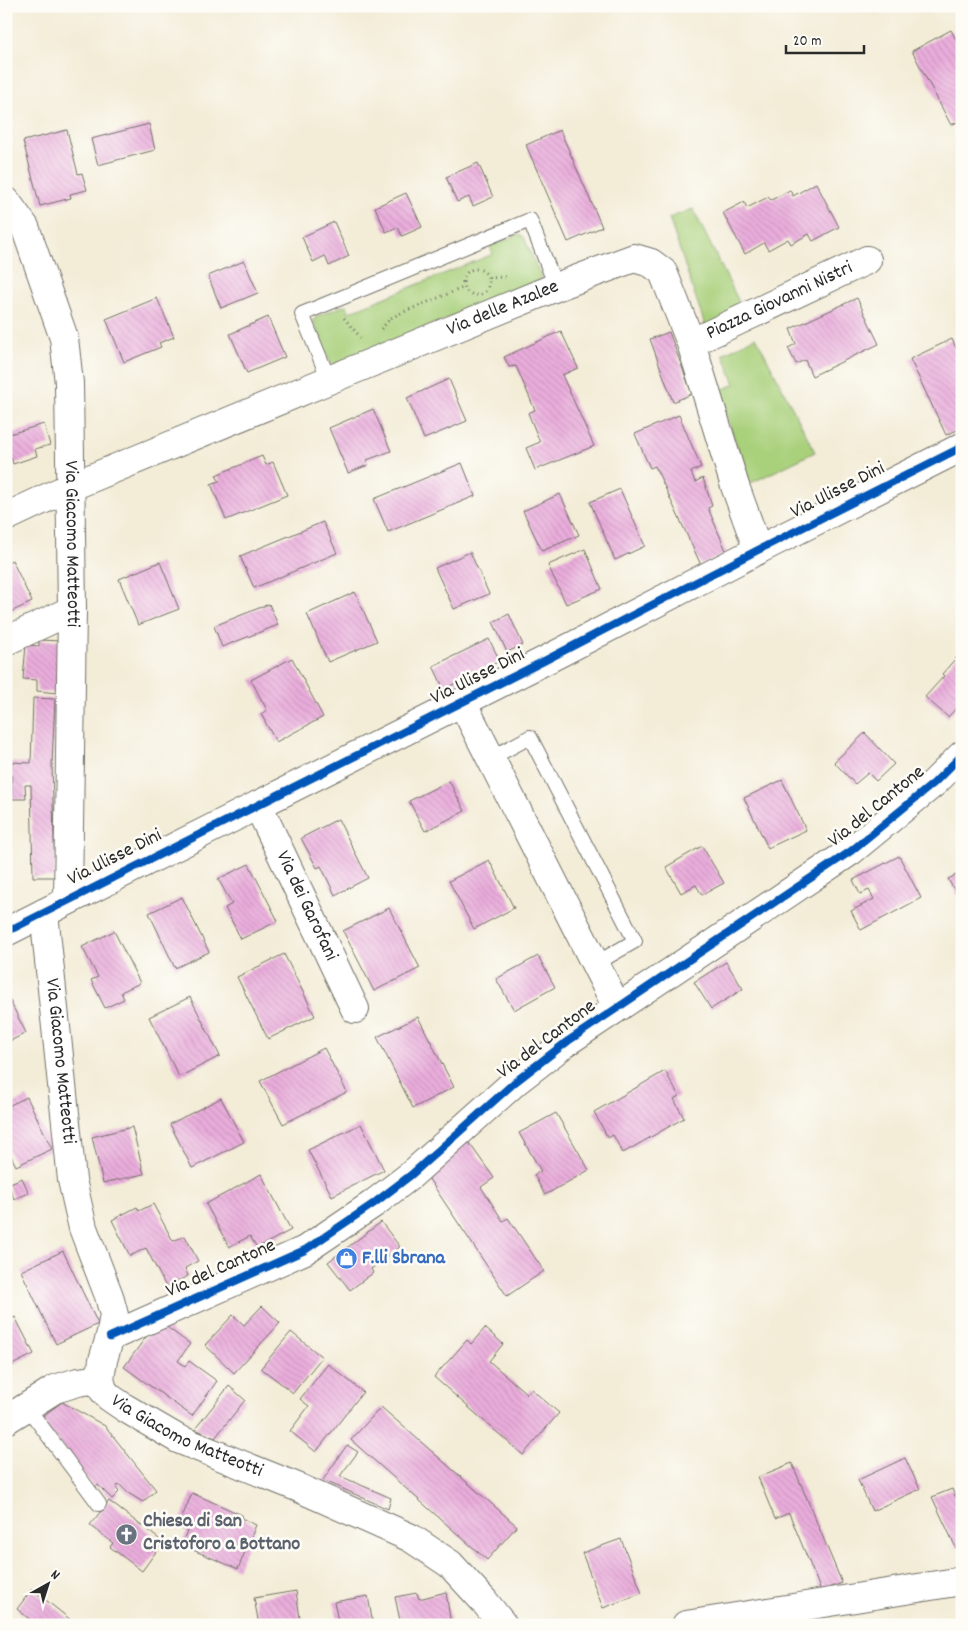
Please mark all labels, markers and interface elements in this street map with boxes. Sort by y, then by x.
scale bar [786,22,863,54]
text: 20 m [793,31,821,53]
street label: Piazza Giovanni Nistri [702,254,858,348]
street label: Via delle Azalee [443,273,563,344]
street label: Via Ulisse Dini [786,455,890,527]
street label: Via Giacomo Matteotti [56,460,86,628]
street label: Via Ulisse Dini [426,641,530,713]
street label: Via del Cantone [822,759,932,855]
street label: Via Ulisse Dini [63,822,167,894]
street label: Via dei Garofani [268,846,344,966]
street label: Via Giacomo Matteotti [37,977,82,1146]
street label: Via del Cantone [492,993,603,1087]
street label: Via del Cantone [162,1232,281,1306]
place label: F.lli Sbrana [362,1245,446,1273]
shop icon: F.lli Sbrana [334,1247,358,1271]
street label: Via Giacomo Matteotti [105,1388,267,1486]
place label: Chiesa di San Cristoforo a Bottano [143,1508,300,1559]
church icon: Chiesa di San Cristoforo a Bottano [115,1522,139,1546]
north arrow [22,1558,72,1608]
text: N [46,1566,64,1585]

